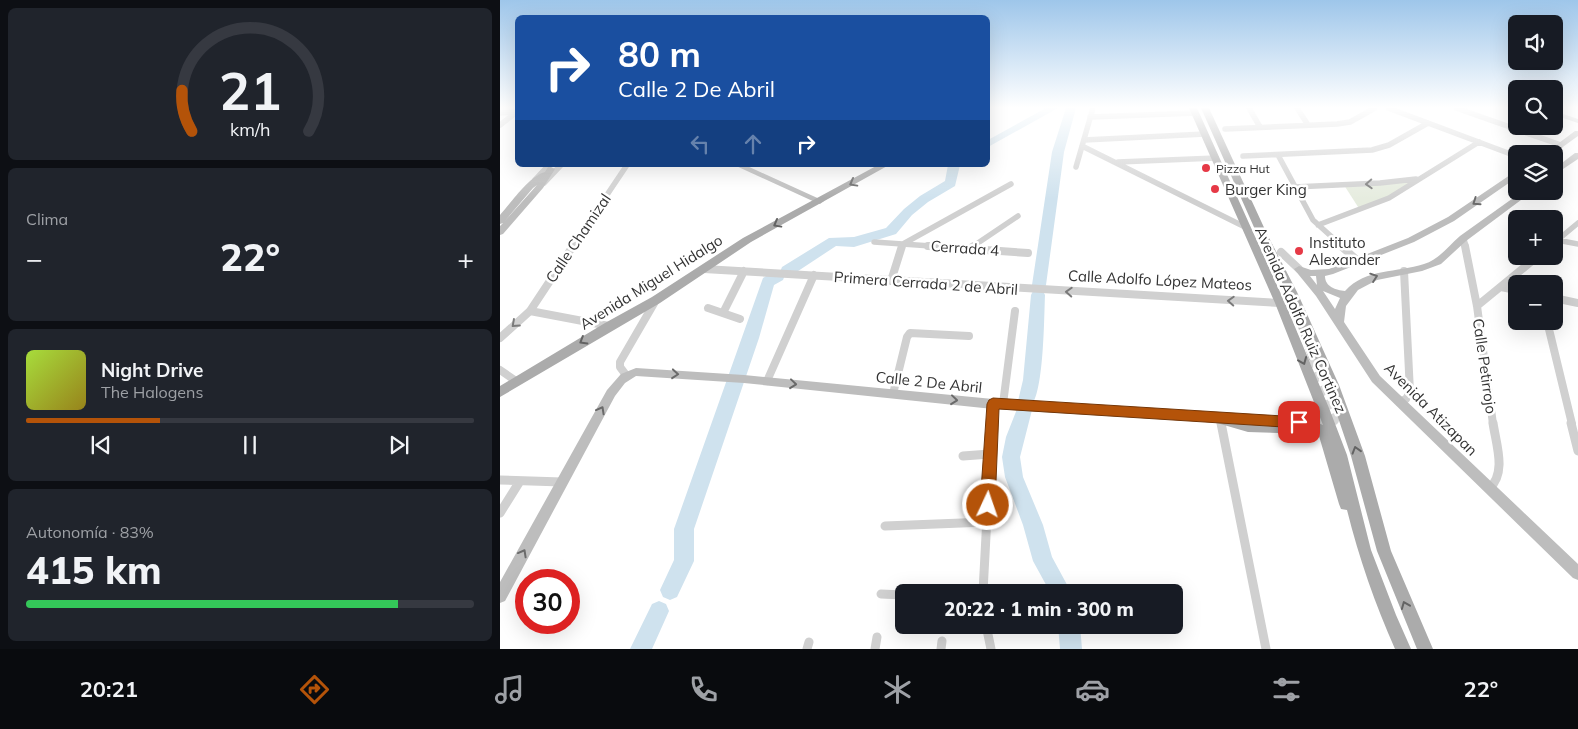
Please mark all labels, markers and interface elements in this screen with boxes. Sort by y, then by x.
map controls [1508,15,1563,330]
button: sound [1508,15,1563,70]
text: 80 m [618,32,701,76]
icon: right [535,35,600,100]
text: 21 [219,58,281,123]
text: Calle 2 De Abril [618,75,775,103]
button: search [1508,80,1563,135]
text: km/h [230,118,270,140]
icon: left [686,130,714,158]
icon: ahead [739,130,767,158]
icon: right [792,130,820,158]
button: layers [1508,145,1563,200]
place label: Pizza Hut [1216,161,1270,176]
marker: Pizza Hut [1200,162,1212,174]
one-way arrow [849,177,858,187]
one-way arrow [1365,178,1373,189]
place label: Burger King [1225,180,1307,199]
marker: Burger King [1209,183,1221,195]
street label: Calle Chamizal [541,190,615,286]
one-way arrow [1472,196,1482,205]
text: Clima [26,209,68,229]
button: + [1508,210,1563,265]
one-way arrow [774,218,783,228]
street label: Avenida Adolfo Ruiz Cortinez [1251,224,1351,416]
street label: Avenida Miguel Hidalgo [576,230,726,334]
text: 22° [220,233,280,281]
place label: Instituto Alexander [1309,233,1381,269]
street label: Cerrada 4 [930,236,1000,260]
text: − [26,241,43,276]
text: + [457,241,474,276]
marker: Instituto Alexander [1293,245,1305,257]
street label: Calle Adolfo López Mateos [1067,266,1253,294]
street label: Primera Cerrada 2 de Abril [833,267,1019,299]
one-way arrow [1369,272,1378,282]
button: − [1508,275,1563,330]
one-way arrow [1065,286,1073,297]
one-way arrow [1227,295,1235,306]
street label: Calle Petirrojo [1469,317,1501,415]
one-way arrow [511,318,520,327]
one-way arrow [579,335,588,345]
one-way arrow [1297,356,1308,365]
text: Night Drive [101,358,203,382]
street label: Avenida Atizapan [1380,358,1482,460]
street label: Calle 2 De Abril [875,367,983,397]
one-way arrow [671,368,679,379]
one-way arrow [789,378,797,389]
text: The Halogens [101,382,203,402]
one-way arrow [951,394,959,405]
pin [1278,401,1320,443]
one-way arrow [595,407,605,416]
icon: arrive [1285,408,1313,436]
icon: previous [87,431,115,459]
icon: pause [236,431,264,459]
icon: next [385,431,413,459]
one-way arrow [1351,446,1361,455]
position arrow [961,478,1013,530]
text: Autonomía · 83% [26,522,154,542]
text: 415 km [26,546,162,594]
one-way arrow [517,549,527,558]
speed limit sign: 30 [515,569,580,634]
text: 20:22 · 1 min · 300 m [944,597,1134,621]
one-way arrow [1401,601,1411,609]
icon: directions [297,672,332,707]
icon: music [492,672,527,707]
icon: phone [686,672,721,707]
icon: climate [880,672,915,707]
icon: car [1075,672,1110,707]
icon: filters [1269,672,1304,707]
text: 20:21 [80,675,138,703]
text: 22° [1463,675,1498,703]

